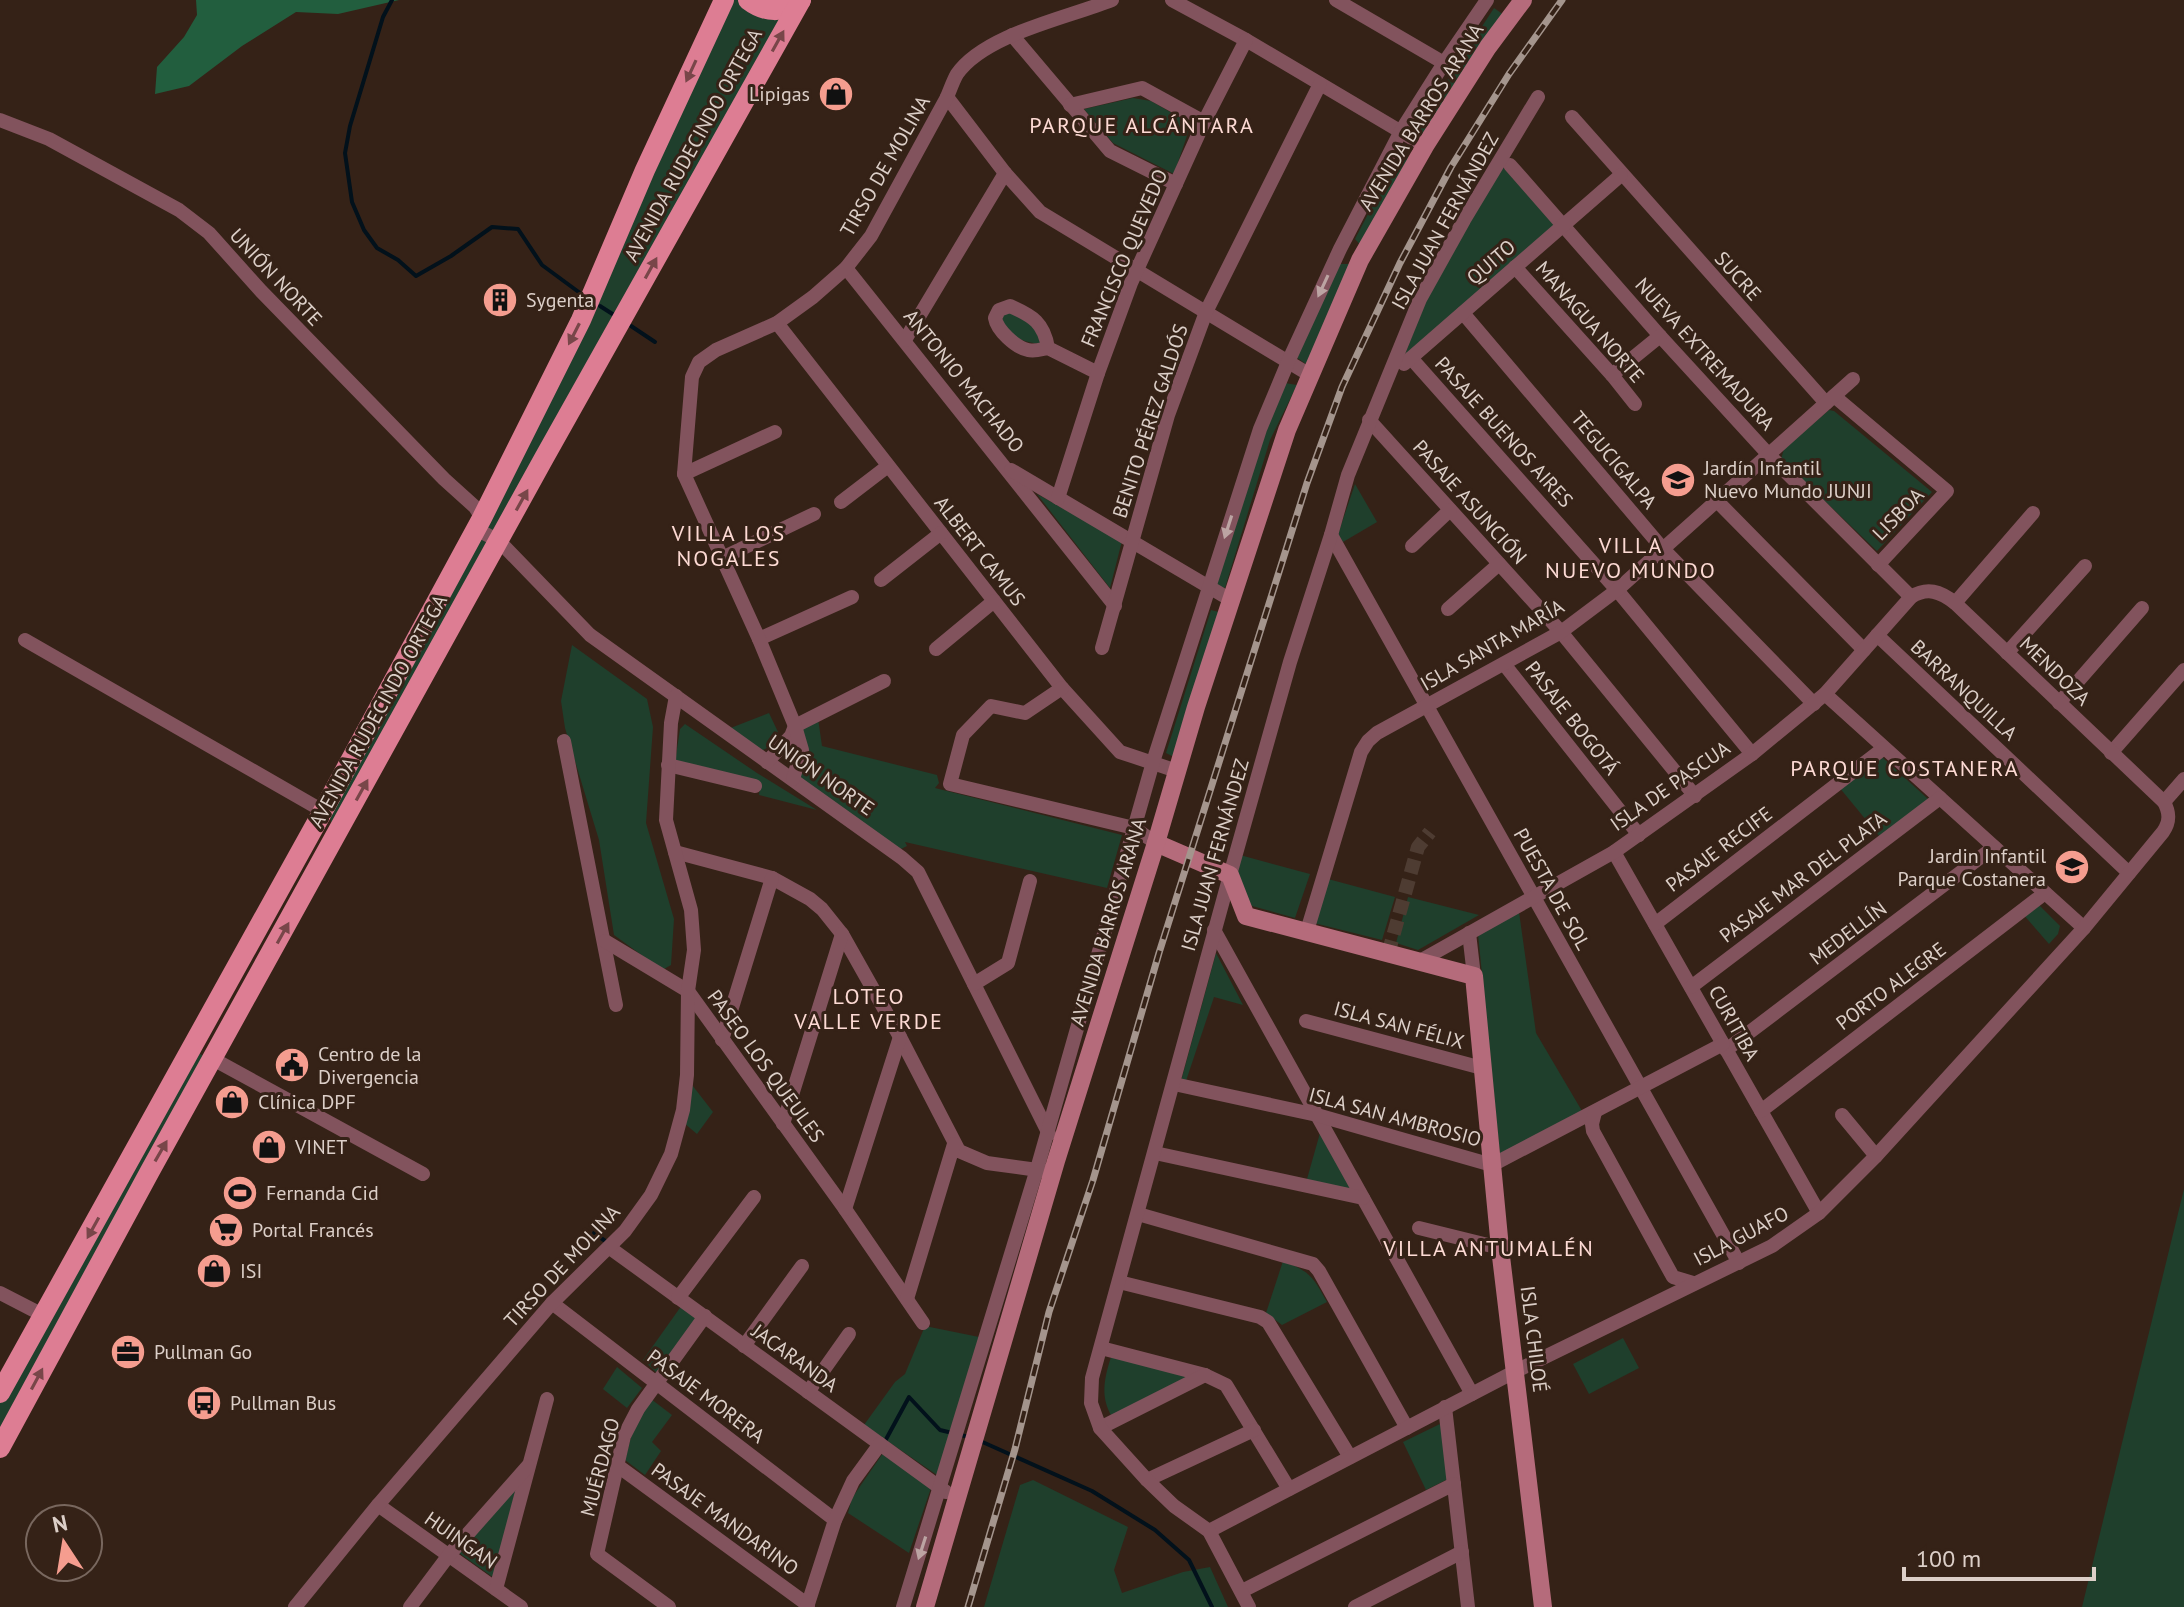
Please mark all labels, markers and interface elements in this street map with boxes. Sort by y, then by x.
street label: AVENIDA BARROS ARANA [1353,18,1489,216]
street label: AVENIDA RUDECINDO ORTEGA [618,24,768,266]
one-way arrow [771,30,785,53]
one-way arrow [684,59,698,83]
shop icon: Lipigas [817,75,855,113]
place label: Lipigas [749,81,810,107]
street label: TIRSO DE MOLINA [834,91,936,241]
district label: PARQUE ALCÁNTARA [1029,111,1255,139]
street label: ISLA JUAN FERNÁNDEZ [1385,128,1505,314]
street label: FRANCISCO QUEVEDO [1075,165,1173,351]
street label: UNIÓN NORTE [224,223,328,331]
street label: QUITO [1461,234,1521,290]
street label: SUCRE [1709,246,1767,306]
street label: MANAGUA NORTE [1530,256,1650,388]
one-way arrow [644,257,658,280]
street label: NUEVA EXTREMADURA [1630,272,1781,436]
one-way arrow [1316,274,1330,297]
building icon: Sygenta [481,281,519,319]
place label: Sygenta [526,287,594,313]
street label: ANTONIO MACHADO [898,304,1030,458]
street label: BENITO PÉREZ GALDÓS [1106,321,1194,521]
one-way arrow [567,323,581,346]
street label: PASAJE BUENOS AIRES [1429,351,1579,513]
street label: TEGUCIGALPA [1565,406,1663,515]
street label: PASAJE ASUNCIÓN [1407,434,1533,570]
place label: Jardín Infantil Nuevo Mundo JUNJI [1703,455,1872,504]
school or university icon: Jardín Infantil Nuevo Mundo JUNJI [1659,461,1697,499]
street label: LISBOA [1867,482,1930,546]
one-way arrow [514,489,528,511]
street label: ALBERT CAMUS [929,491,1031,611]
one-way arrow [1221,516,1234,540]
district label: VILLA LOS NOGALES [671,519,786,572]
district label: VILLA NUEVO MUNDO [1545,531,1717,584]
street label: AVENIDA RUDECINDO ORTEGA [303,590,453,832]
street label: ISLA SANTA MARÍA [1415,593,1569,697]
street label: MENDOZA [2014,631,2096,711]
street label: BARRANQUILLA [1905,634,2023,746]
street label: PASAJE BOGOTÁ [1519,656,1625,780]
street label: UNIÓN NORTE [763,729,879,821]
street label: ISLA DE PASCUA [1605,735,1735,837]
district label: PARQUE COSTANERA [1790,754,2020,782]
street label: ISLA JUAN FERNÁNDEZ [1175,756,1255,954]
one-way arrow [355,779,368,802]
street label: PASAJE RECIFE [1661,800,1777,898]
street label: PASAJE MAR DEL PLATA [1714,805,1892,948]
street label: AVENIDA BARROS ARANA [1064,815,1152,1029]
street label: PUESTA DE SOL [1508,824,1596,954]
place label: Jardin Infantil Parque Costanera [1897,843,2046,892]
school or university icon: Jardin Infantil Parque Costanera [2053,848,2091,886]
street label: MEDELLÍN [1804,895,1892,971]
one-way arrow [276,922,290,944]
street label: PORTO ALEGRE [1831,936,1951,1036]
street label: CURITIBA [1703,981,1766,1066]
district label: LOTEO VALLE VERDE [793,982,944,1035]
street label: PASEO LOS QUEULES [702,984,830,1148]
street label: ISLA SAN FÉLIX [1331,995,1467,1055]
place label: Centro de la Divergencia [318,1041,421,1090]
public building icon: Centro de la Divergencia [273,1046,311,1084]
street label: ISLA SAN AMBROSIO [1306,1081,1484,1153]
shop icon: Clínica DPF [213,1083,251,1121]
place label: Clínica DPF [258,1089,356,1115]
shop icon: VINET [250,1128,288,1166]
place label: VINET [294,1134,347,1160]
one-way arrow [154,1140,168,1162]
sports icon: Fernanda Cid [221,1174,259,1212]
place label: Fernanda Cid [266,1180,379,1206]
street label: TIRSO DE MOLINA [498,1199,626,1333]
street label: ISLA GUAFO [1689,1200,1793,1272]
supermarket icon: Portal Francés [207,1211,245,1249]
one-way arrow [86,1217,99,1240]
place label: Portal Francés [252,1217,374,1243]
district label: VILLA ANTUMALÉN [1382,1234,1595,1262]
shop icon: ISI [195,1252,233,1290]
place label: ISI [240,1258,262,1284]
street label: ISLA CHILOÉ [1515,1284,1553,1394]
street label: JACARANDA [746,1317,843,1398]
office icon: Pullman Go [109,1333,147,1371]
place label: Pullman Go [154,1339,252,1365]
street label: PASAJE MORERA [642,1343,770,1449]
one-way arrow [30,1368,44,1390]
bus stop icon: Pullman Bus [185,1384,223,1422]
place label: Pullman Bus [230,1390,336,1416]
street label: MUÉRDAGO [574,1415,626,1519]
street label: PASAJE MANDARINO [646,1457,804,1581]
north arrow [24,1503,104,1583]
street label: HUINGAN [419,1505,503,1575]
text: N [50,1508,70,1539]
scale bar [1904,1531,2094,1581]
one-way arrow [915,1536,928,1560]
text: 100 m [1916,1543,1981,1574]

